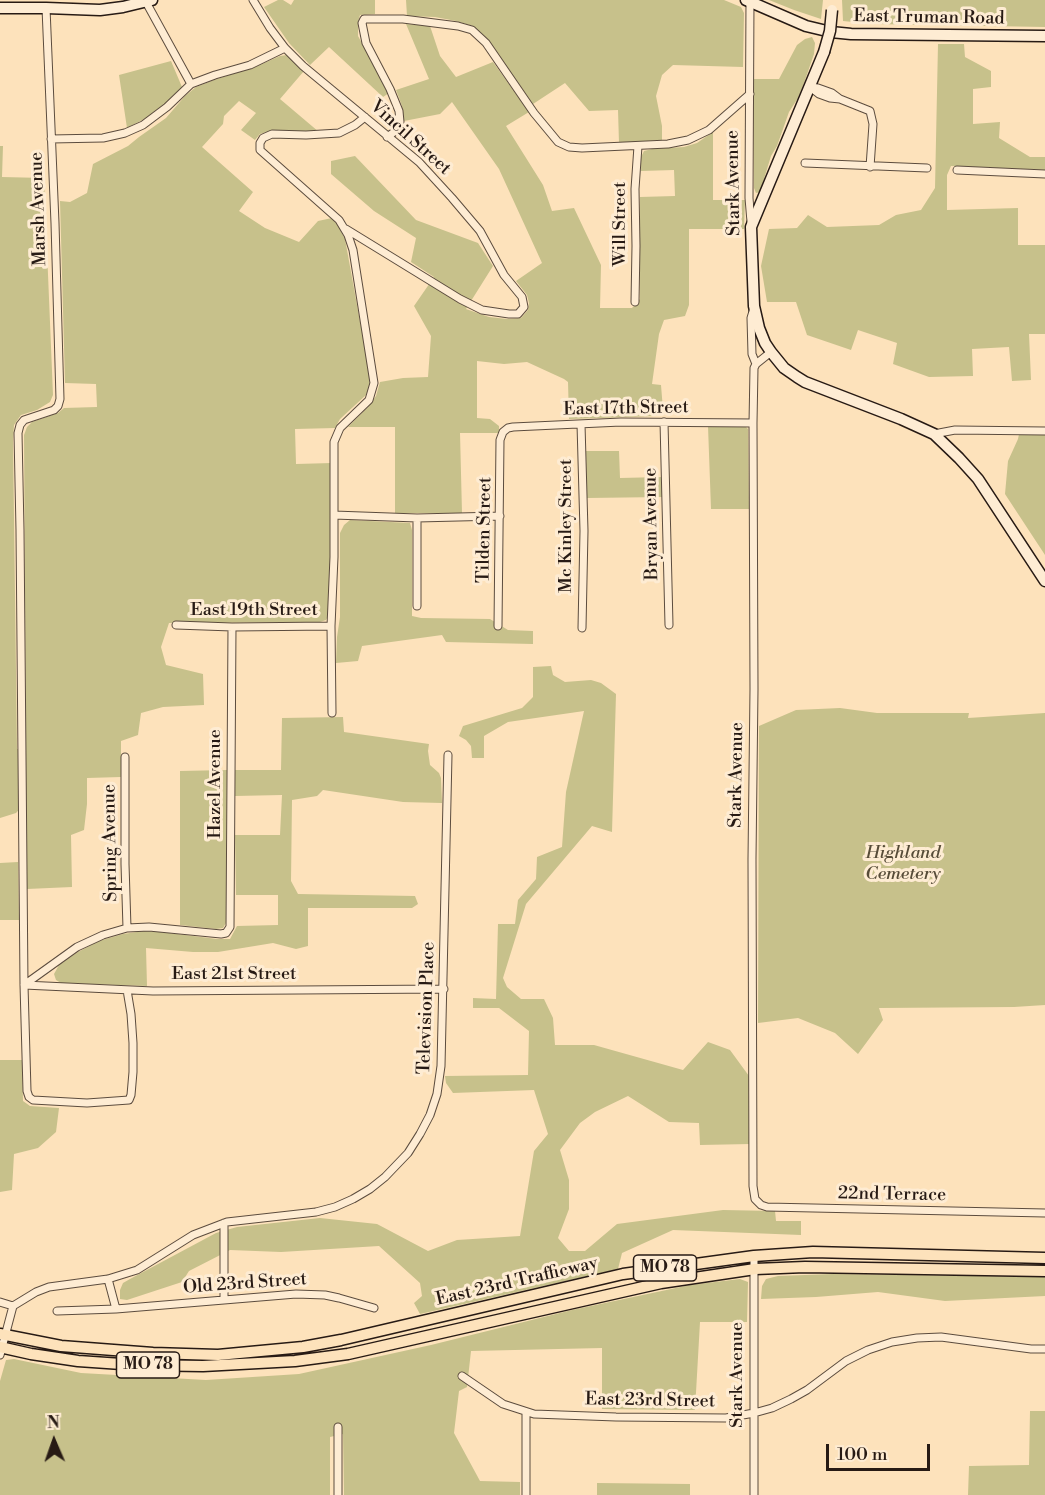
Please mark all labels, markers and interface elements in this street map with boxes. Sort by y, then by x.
street label: East Truman Road [853,6,1005,30]
street label: Vincil Street [365,96,455,180]
street label: Stark Avenue [722,130,746,236]
street label: Marsh Avenue [26,151,52,267]
street label: Will Street [610,182,632,266]
street label: East 17th Street [563,397,689,421]
street label: Mc Kinley Street [556,459,578,593]
street label: Bryan Avenue [640,468,664,580]
street label: Tilden Street [473,477,497,583]
street label: East 19th Street [190,600,318,622]
street label: Stark Avenue [725,722,749,828]
street label: Hazel Avenue [205,729,227,839]
street label: Spring Avenue [99,784,123,902]
park label: Highland Cemetery [865,843,941,886]
street label: Television Place [414,941,440,1075]
street label: East 21st Street [172,964,296,986]
street label: 22nd Terrace [838,1183,946,1207]
street label: East 23rd Trafficway [434,1253,600,1311]
road number: MO 78 [634,1255,696,1281]
street label: Old 23rd Street [182,1269,308,1299]
street label: Stark Avenue [727,1322,749,1428]
road number: MO 78 [116,1352,180,1378]
street label: East 23rd Street [585,1389,715,1413]
north arrow [24,1411,84,1471]
text: N [47,1413,60,1433]
scale bar [829,1432,932,1470]
text: 100 m [837,1443,888,1466]

